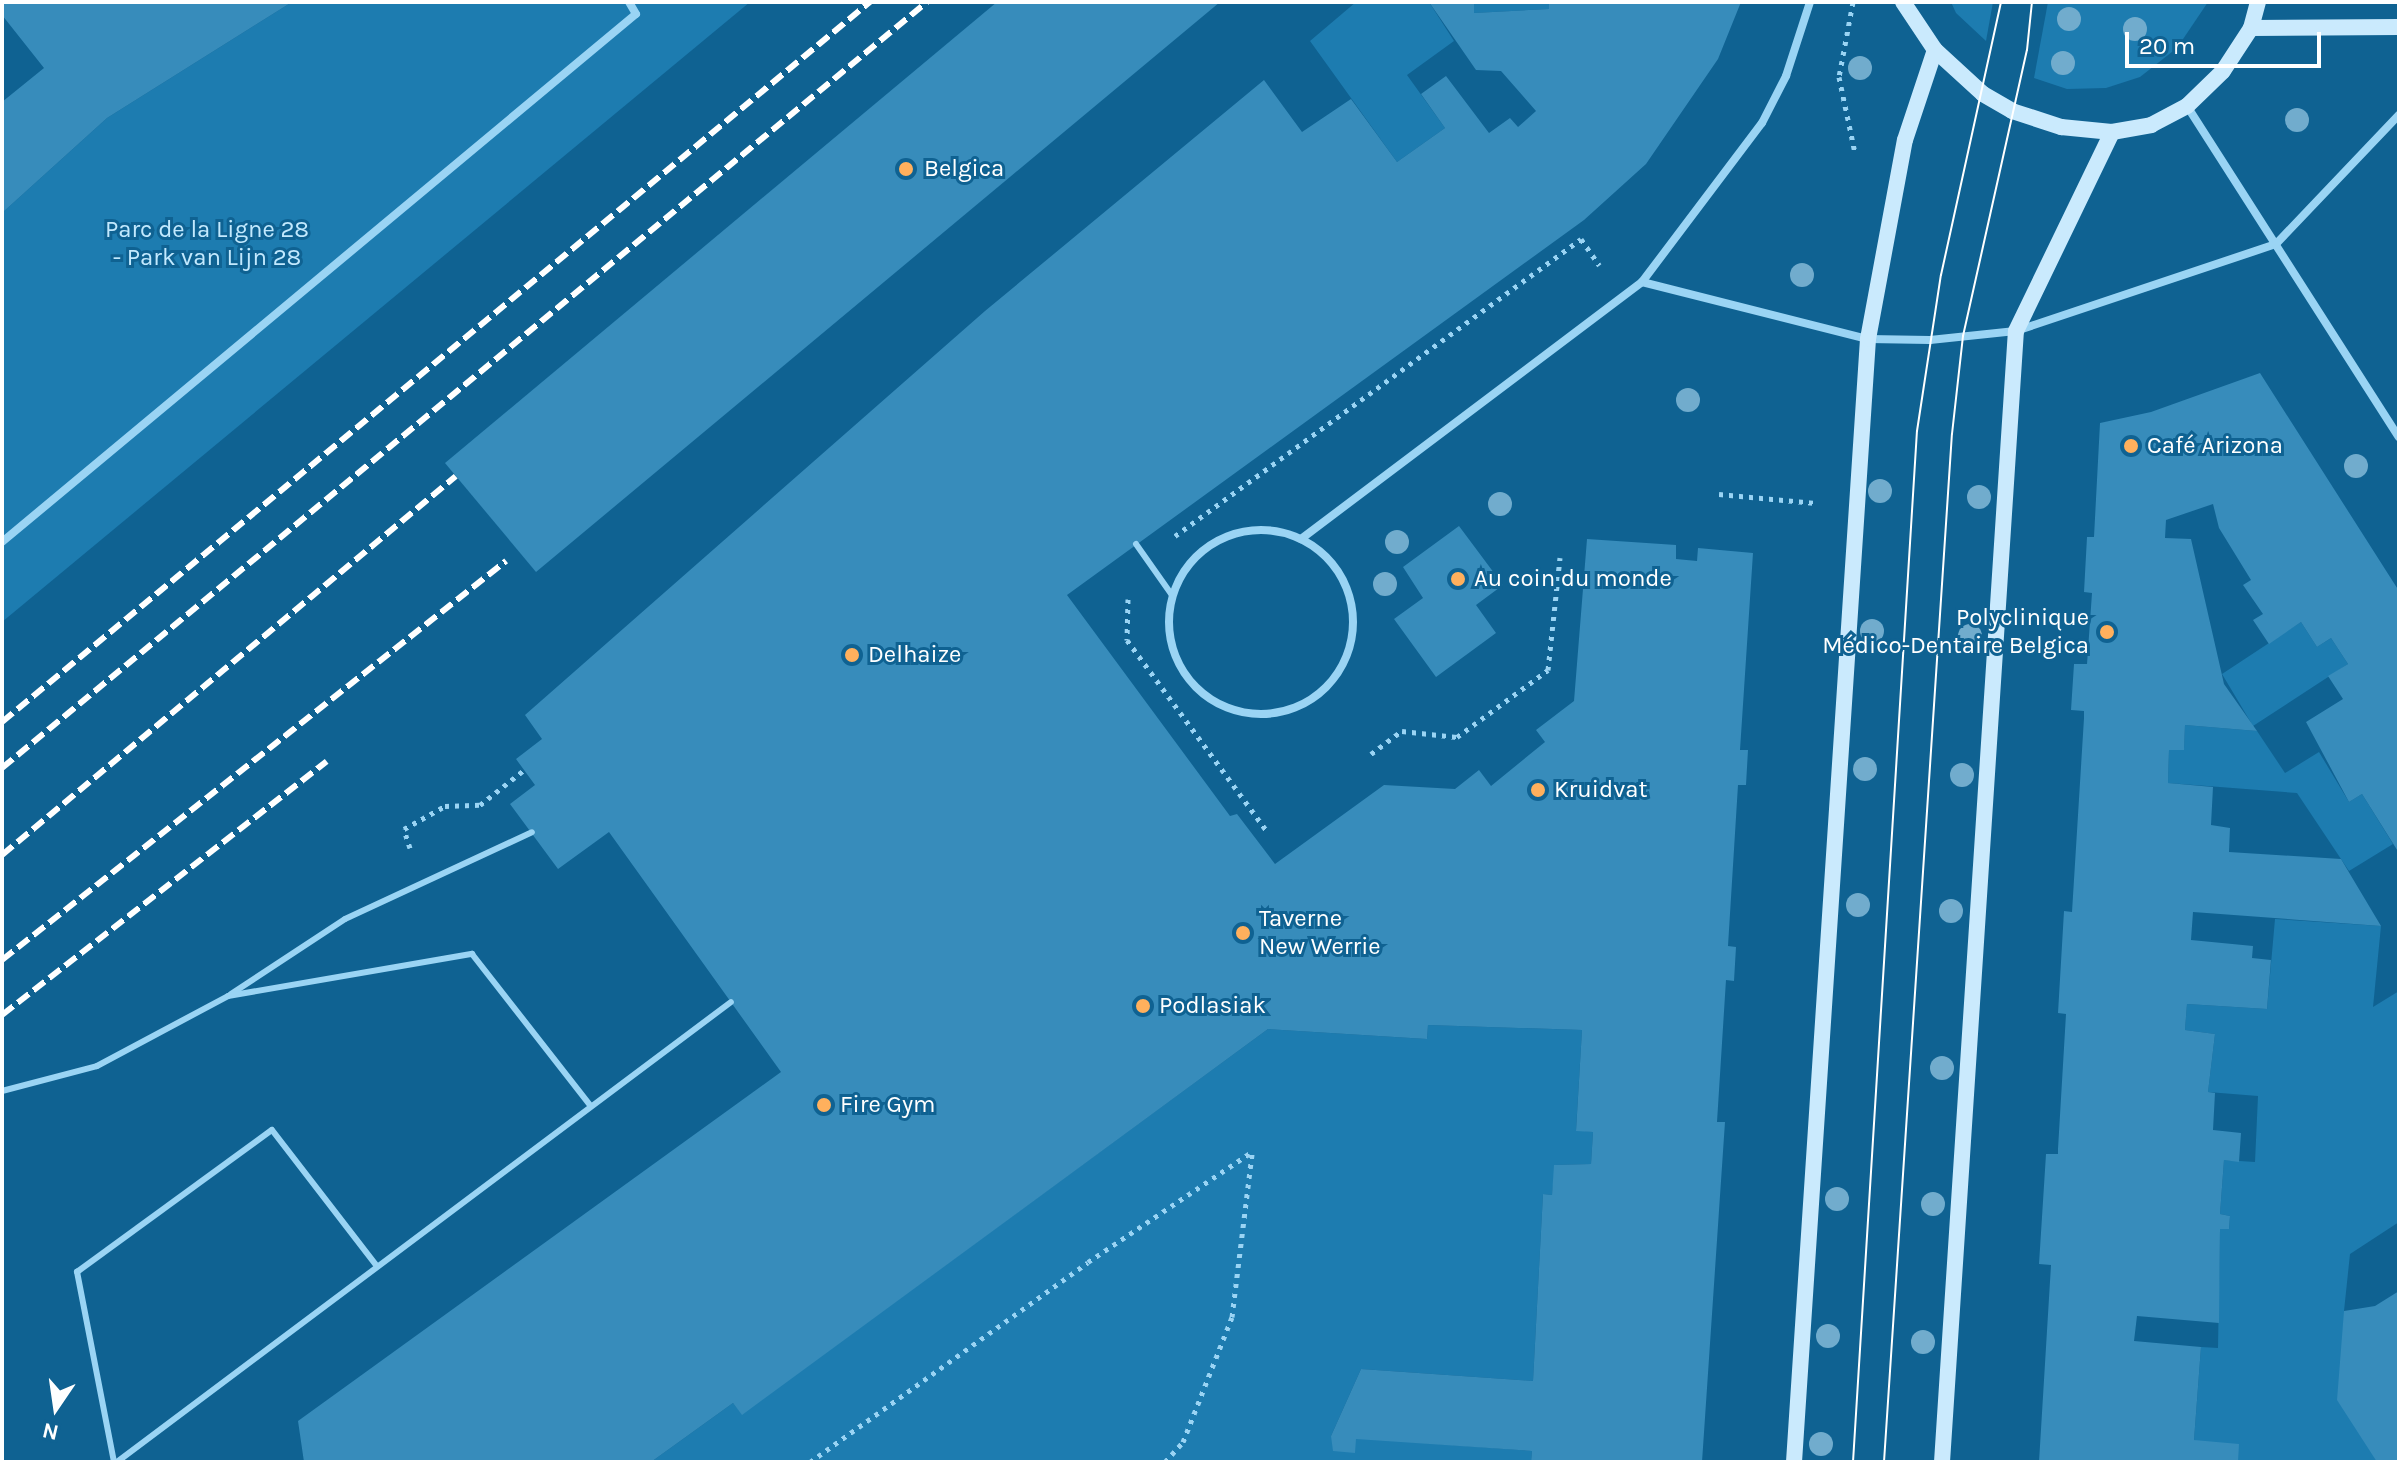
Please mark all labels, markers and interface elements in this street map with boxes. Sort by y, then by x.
scale bar [2129,16,2325,66]
text: 20 m [2139,32,2195,60]
place label: Belgica [924,155,1004,183]
marker: Belgica [895,158,917,180]
park label: Parc de la Ligne 28 - Park van Lijn 28 [105,216,309,272]
place label: Café Arizona [2147,432,2283,460]
marker: Café Arizona [2122,437,2140,455]
place label: Au coin du monde [1474,565,1672,593]
marker: Au coin du monde [1449,570,1467,588]
place label: Polyclinique Médico-Dentaire Belgica [1822,604,2089,660]
marker: Polyclinique Médico-Dentaire Belgica [2096,621,2118,643]
place label: Delhaize [868,641,961,669]
marker: Delhaize [843,646,861,664]
place label: Kruidvat [1554,776,1647,804]
marker: Kruidvat [1529,781,1547,799]
place label: Taverne New Werrie [1259,905,1381,961]
marker: Taverne New Werrie [1234,924,1252,942]
place label: Podlasiak [1159,992,1266,1020]
marker: Podlasiak [1134,997,1152,1015]
place label: Fire Gym [840,1091,936,1119]
marker: Fire Gym [815,1096,833,1114]
north arrow [16,1368,96,1448]
text: N [40,1417,61,1446]

